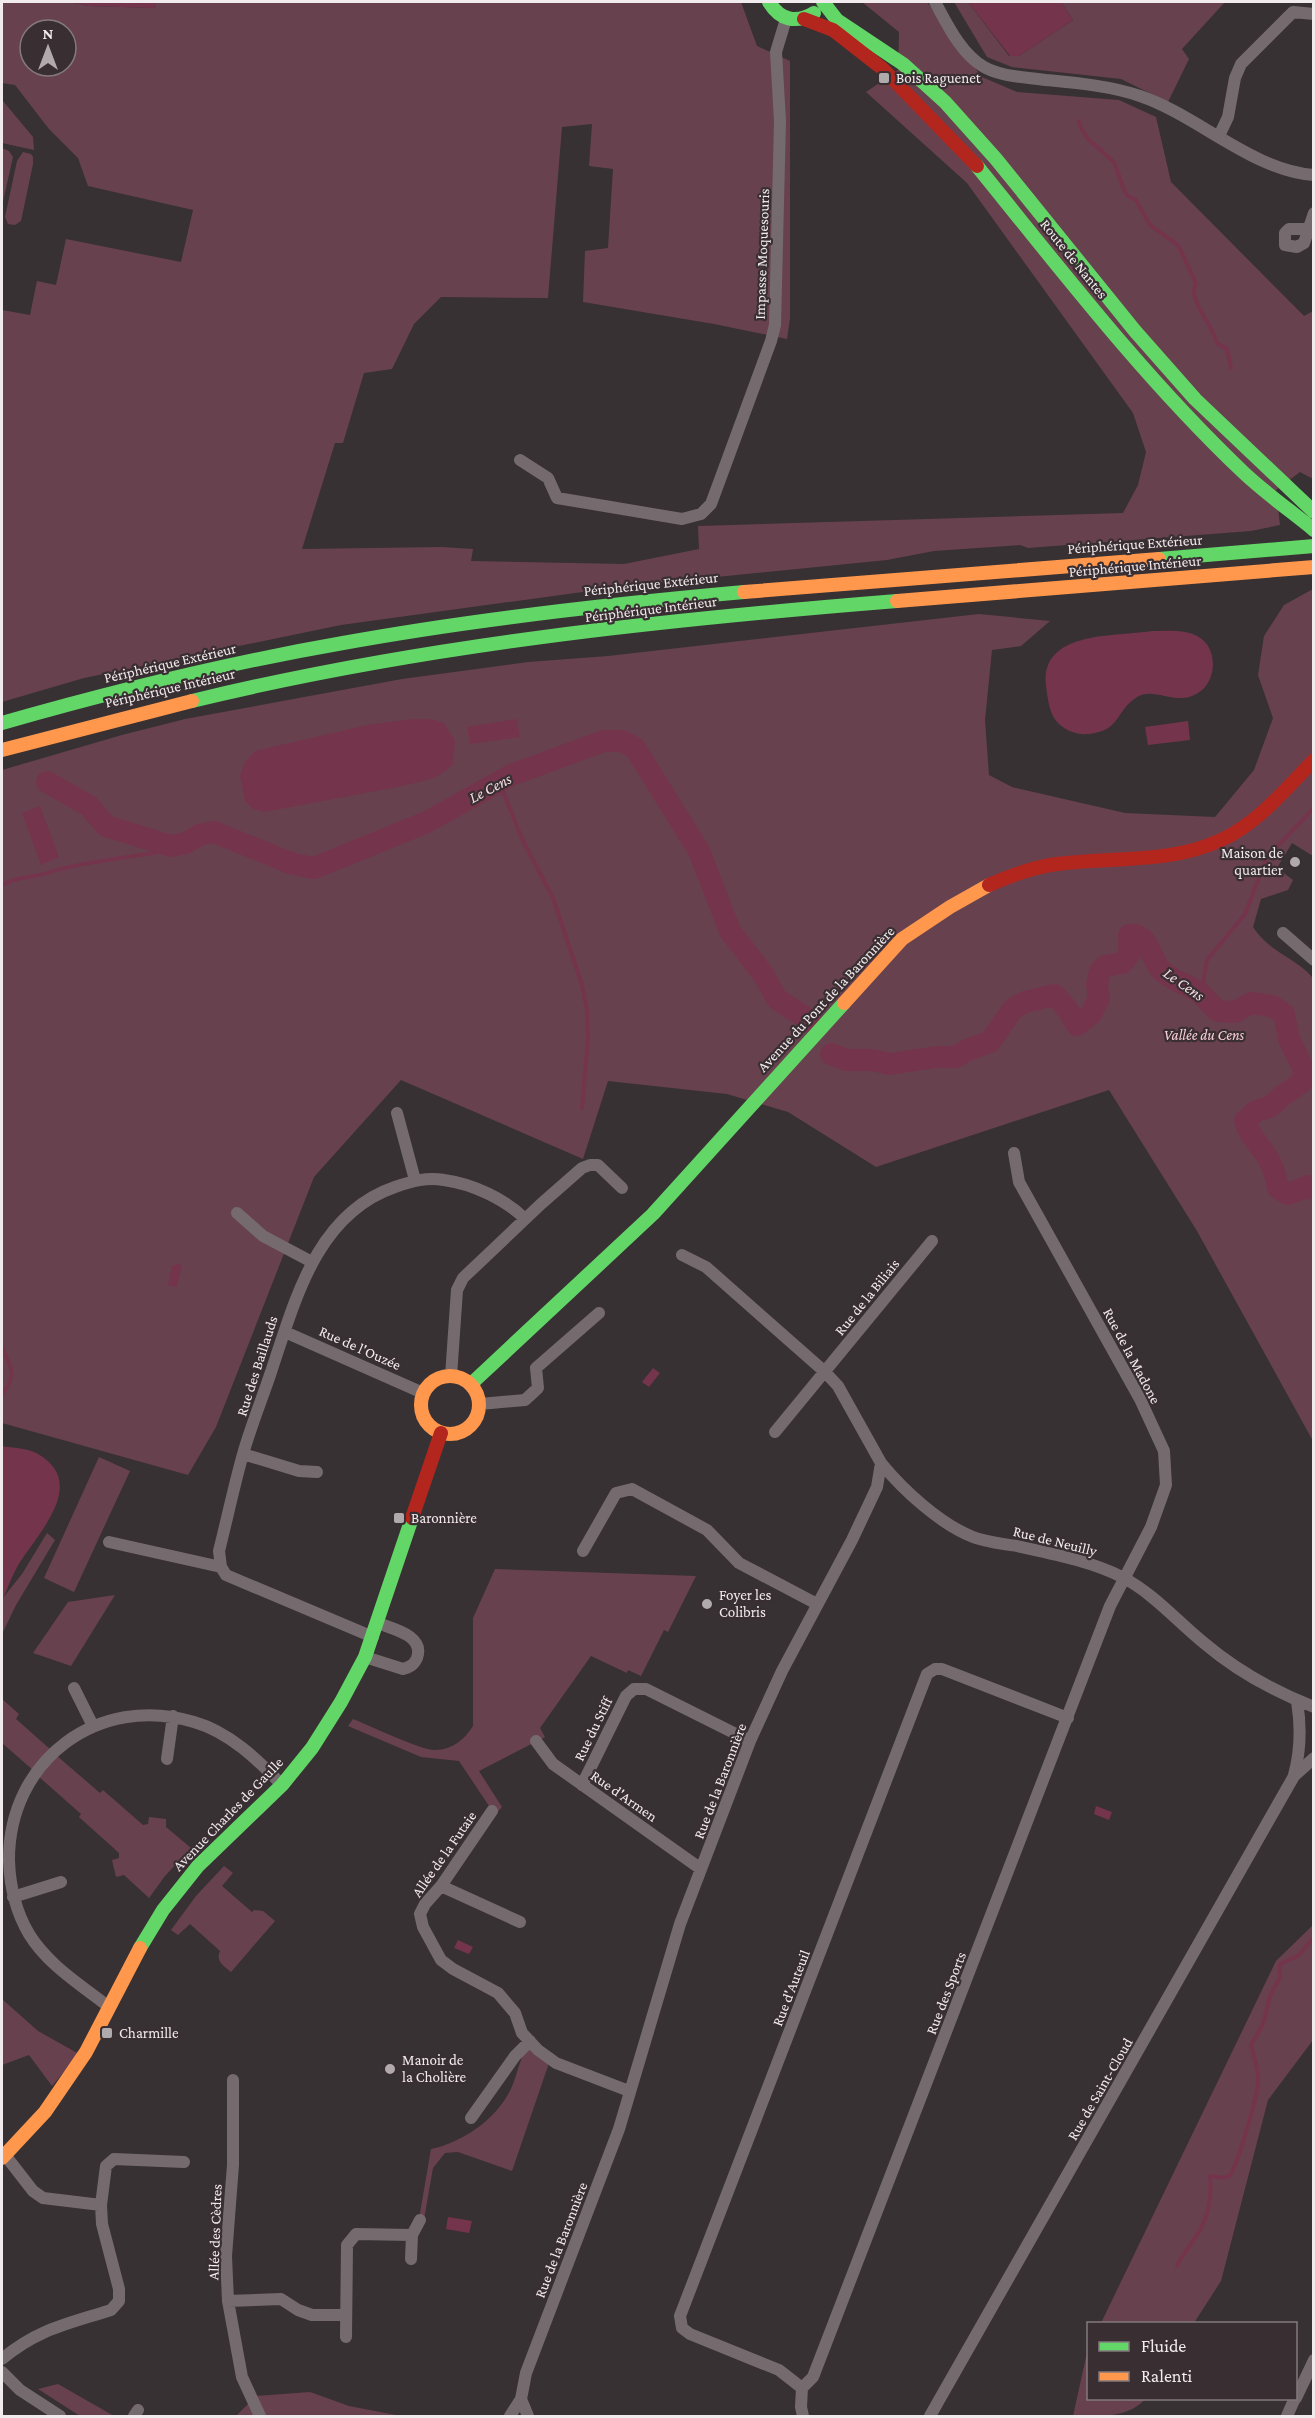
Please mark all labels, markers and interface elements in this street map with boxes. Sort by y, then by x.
north arrow [18,18,78,78]
text: N [43,25,54,42]
place label: Bois Raguenet [896,70,982,87]
marker: Bois Raguenet [877,71,891,85]
street label: Impasse Moquesouris [752,188,773,320]
street label: Route de Nantes [1037,216,1111,302]
street label: Périphérique Extérieur [1067,531,1204,558]
street label: Périphérique Intérieur [1068,552,1203,581]
street label: Périphérique Extérieur [583,569,720,600]
street label: Périphérique Intérieur [584,593,719,626]
street label: Périphérique Extérieur [102,640,239,687]
street label: Périphérique Intérieur [103,665,238,712]
water label: Le Cens [466,770,514,806]
place label: Maison de quartier [1221,845,1284,879]
marker: Maison de quartier [1288,855,1302,869]
street label: Avenue du Pont de la Baronnière [754,923,898,1075]
water label: Le Cens [1160,964,1208,1004]
park label: Vallée du Cens [1164,1027,1245,1043]
street label: Rue de la Biliais [831,1256,903,1338]
street label: Rue de la Madone [1100,1306,1164,1407]
street label: Rue des Baillauds [233,1314,281,1418]
street label: Rue de l'Ouzée [317,1323,404,1373]
place label: Baronnière [411,1510,477,1526]
marker: Baronnière [392,1511,406,1525]
street label: Rue de Neuilly [1011,1523,1099,1560]
place label: Foyer les Colibris [719,1587,772,1620]
marker: Foyer les Colibris [700,1597,714,1611]
street label: Rue du Stiff [571,1693,616,1763]
street label: Rue de la Baronnière [691,1721,750,1841]
street label: Avenue Charles de Gaulle [170,1754,287,1874]
street label: Rue d'Armen [588,1767,660,1825]
street label: Allée de la Futaie [409,1808,480,1900]
street label: Rue d'Auteuil [769,1948,813,2028]
street label: Rue des Sports [923,1949,970,2037]
place label: Charmille [119,2025,179,2041]
marker: Charmille [100,2026,114,2040]
street label: Rue de Saint-Cloud [1064,2035,1136,2143]
place label: Manoir de la Cholière [402,2052,467,2085]
marker: Manoir de la Cholière [383,2062,397,2076]
street label: Rue de la Baronnière [532,2180,591,2300]
street label: Allée des Cèdres [205,2183,225,2280]
legend [1087,2322,1297,2400]
text: Fluide [1141,2336,1186,2356]
text: Ralenti [1141,2366,1192,2386]

